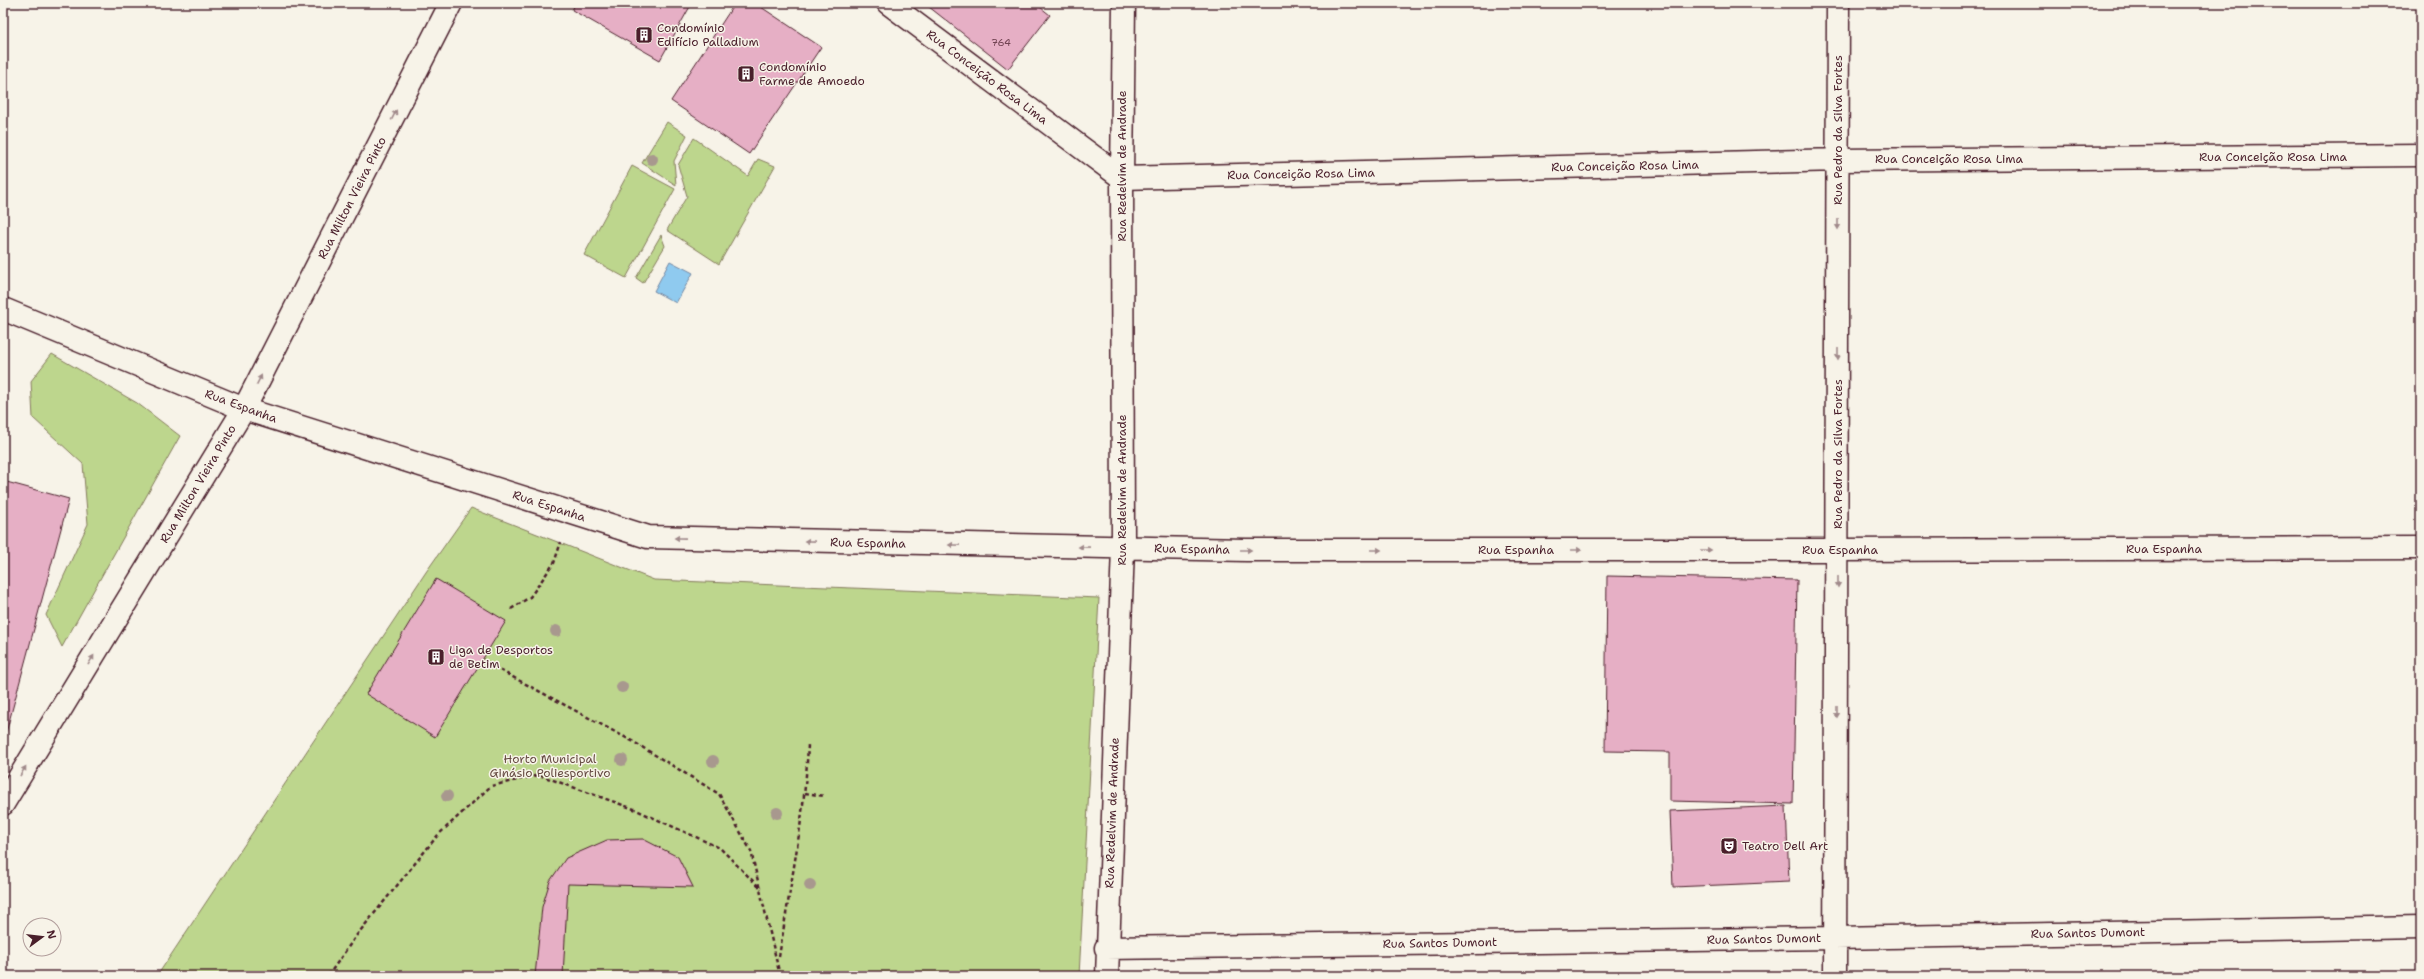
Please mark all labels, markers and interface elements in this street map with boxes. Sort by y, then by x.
place label: Condomínio Edifício Palladium [657,20,759,50]
building icon: Condomínio Edifício Palladium [634,25,654,45]
street label: Rua Conceição Rosa Lima [923,26,1051,128]
house number: 764 [991,36,1011,49]
street label: Rua Pedro da Silva Fortes [1830,55,1846,205]
place label: Condomínio Farme de Amoedo [759,59,865,89]
building icon: Condomínio Farme de Amoedo [736,64,756,84]
street label: Rua Redelvim de Andrade [1114,90,1130,242]
one-way arrow [391,109,397,121]
street label: Rua Milton Vieira Pinto [314,134,390,262]
street label: Rua Conceição Rosa Lima [2199,149,2347,165]
street label: Rua Conceição Rosa Lima [1875,151,2023,167]
street label: Rua Conceição Rosa Lima [1551,157,1700,175]
street label: Rua Conceição Rosa Lima [1227,165,1376,183]
one-way arrow [1835,218,1841,231]
one-way arrow [1835,348,1841,361]
one-way arrow [255,374,262,386]
street label: Rua Pedro da Silva Fortes [1830,379,1846,529]
street label: Rua Espanha [203,386,280,427]
street label: Rua Redelvim de Andrade [1114,414,1130,566]
street label: Rua Milton Vieira Pinto [156,422,240,546]
street label: Rua Espanha [510,487,588,525]
street label: Rua Espanha [830,534,907,552]
one-way arrow [673,535,686,541]
one-way arrow [803,538,816,544]
street label: Rua Espanha [1154,540,1231,558]
one-way arrow [948,541,960,548]
street label: Rua Espanha [2126,541,2202,557]
street label: Rua Espanha [1478,542,1554,558]
street label: Rua Espanha [1802,542,1878,558]
one-way arrow [1078,544,1090,551]
one-way arrow [1240,547,1253,553]
one-way arrow [1370,547,1383,553]
one-way arrow [1570,547,1583,553]
one-way arrow [1700,547,1713,553]
one-way arrow [1835,576,1841,589]
place label: Liga de Desportos de Betim [449,642,553,672]
building icon: Liga de Desportos de Betim [426,647,446,667]
one-way arrow [87,655,95,665]
one-way arrow [1834,706,1840,719]
street label: Rua Redelvim de Andrade [1101,737,1123,889]
park label: Horto Municipal Ginásio Poliesportivo [489,751,611,781]
one-way arrow [20,765,27,777]
theatre icon: Teatro Dell Art [1719,836,1739,856]
place label: Teatro Dell Art [1742,838,1828,854]
north arrow [22,917,62,957]
street label: Rua Santos Dumont [2031,924,2145,942]
text: N [43,928,60,941]
street label: Rua Santos Dumont [1707,930,1821,948]
street label: Rua Santos Dumont [1383,934,1497,952]

